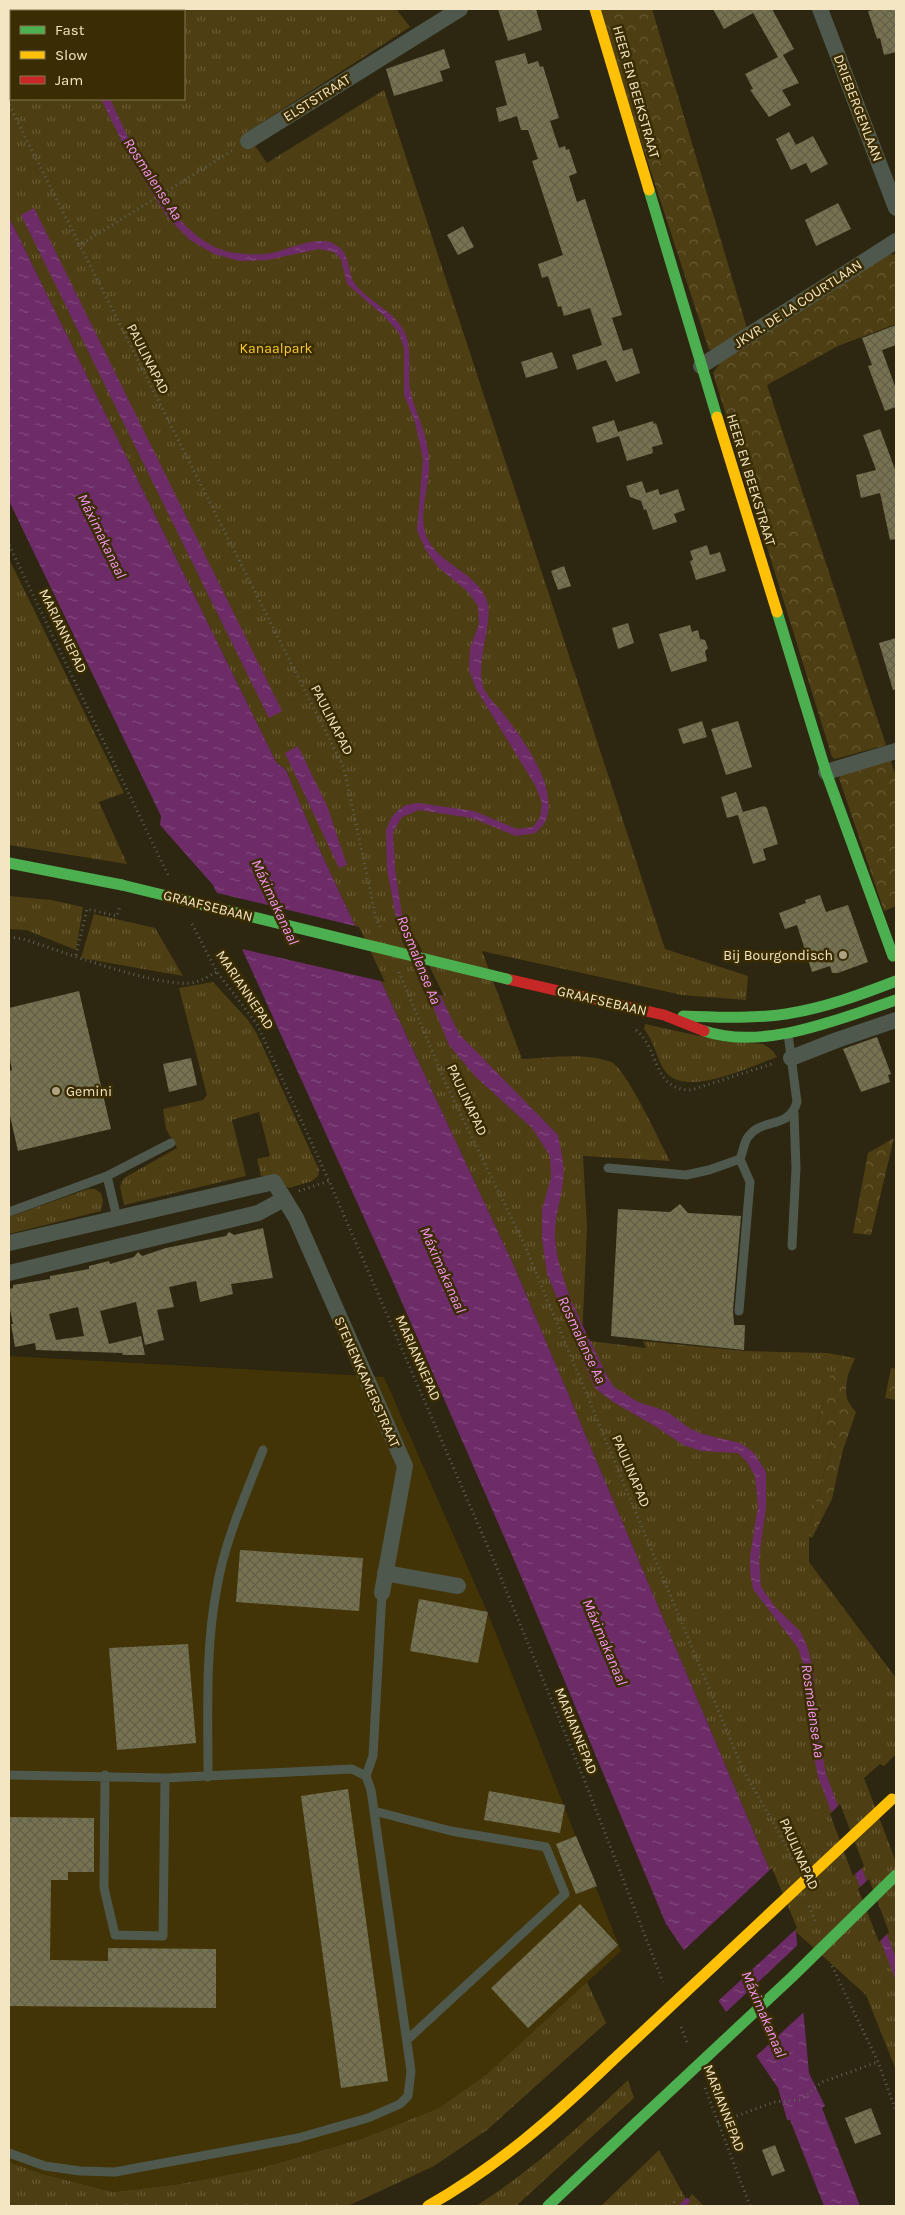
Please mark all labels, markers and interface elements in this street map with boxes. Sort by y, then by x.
legend [10,10,185,100]
text: Fast [55,21,85,39]
street label: HEER EN BEEKSTRAAT [609,24,663,160]
text: Slow [55,46,87,64]
street label: DRIEBERGENLAAN [830,52,886,164]
text: Jam [55,71,83,89]
street label: ELSTSTRAAT [280,71,354,125]
water label: Rosmalense Aa [120,135,186,223]
street label: JKVR. DE LA COURTLAAN [731,256,865,352]
street label: PAULINAPAD [123,321,173,397]
park label: Kanaalpark [240,340,313,357]
street label: HEER EN BEEKSTRAAT [723,412,779,548]
water label: Máximakanaal [74,491,130,582]
street label: MARIANNEPAD [35,586,91,676]
street label: PAULINAPAD [307,682,357,758]
water label: Máximakanaal [247,856,303,948]
street label: GRAAFSEBAAN [161,887,255,925]
water label: Rosmalense Aa [393,913,445,1007]
street label: MARIANNEPAD [212,947,278,1033]
place label: Bij Bourgondisch [723,947,833,964]
marker: Bij Bourgondisch [837,949,849,961]
street label: GRAAFSEBAAN [555,982,649,1020]
street label: PAULINAPAD [443,1062,491,1138]
place label: Gemini [66,1083,112,1100]
marker: Gemini [50,1085,62,1097]
water label: Máximakanaal [416,1224,470,1316]
water label: Rosmalense Aa [554,1293,610,1387]
street label: MARIANNEPAD [392,1313,444,1403]
street label: STENENKAMERSTRAAT [330,1314,404,1450]
street label: PAULINAPAD [608,1432,654,1510]
water label: Máximakanaal [579,1596,631,1688]
water label: Rosmalense Aa [798,1663,828,1759]
street label: MARIANNEPAD [551,1685,601,1777]
street label: PAULINAPAD [776,1815,822,1893]
water label: Máximakanaal [738,1968,790,2060]
street label: MARIANNEPAD [700,2062,748,2154]

